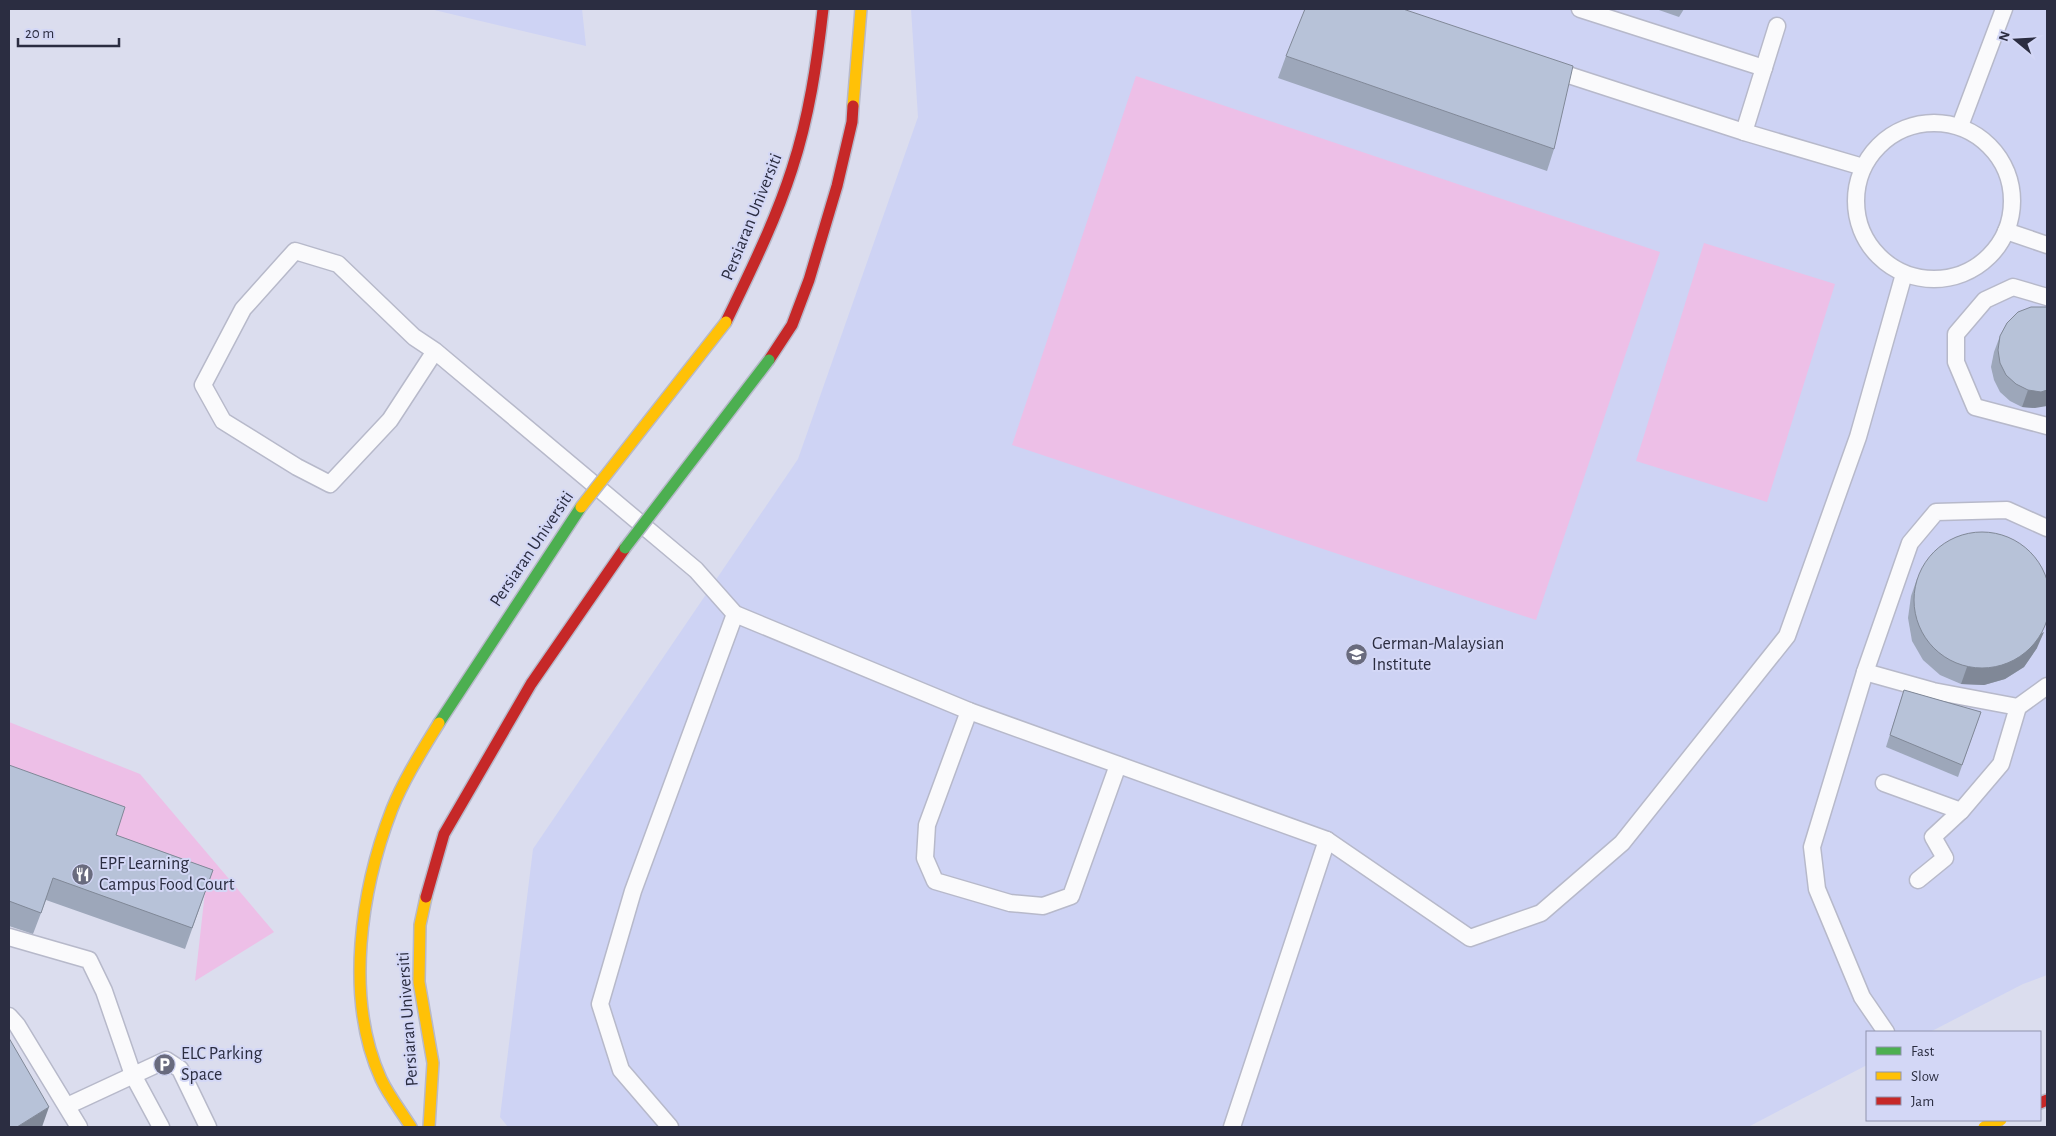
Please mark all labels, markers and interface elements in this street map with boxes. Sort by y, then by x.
scale bar [18,15,119,47]
north arrow [1991,15,2041,65]
text: 20 m [25,26,54,41]
text: N [1996,29,2013,43]
street label: Persiaran Universiti [718,151,786,283]
street label: Persiaran Universiti [487,488,577,610]
place label: German-Malaysian Institute [1372,635,1504,674]
school or university icon: German-Malaysian Institute [1344,642,1368,666]
place label: EPF Learning Campus Food Court [99,855,235,894]
restaurant icon: EPF Learning Campus Food Court [71,862,95,886]
street label: Persiaran Universiti [394,951,422,1087]
legend [1866,1031,2041,1121]
text: Fast [1911,1044,1935,1059]
place label: ELC Parking Space [181,1045,263,1084]
parking icon: ELC Parking Space [153,1052,177,1076]
text: Slow [1911,1069,1939,1084]
text: Jam [1911,1094,1934,1109]

